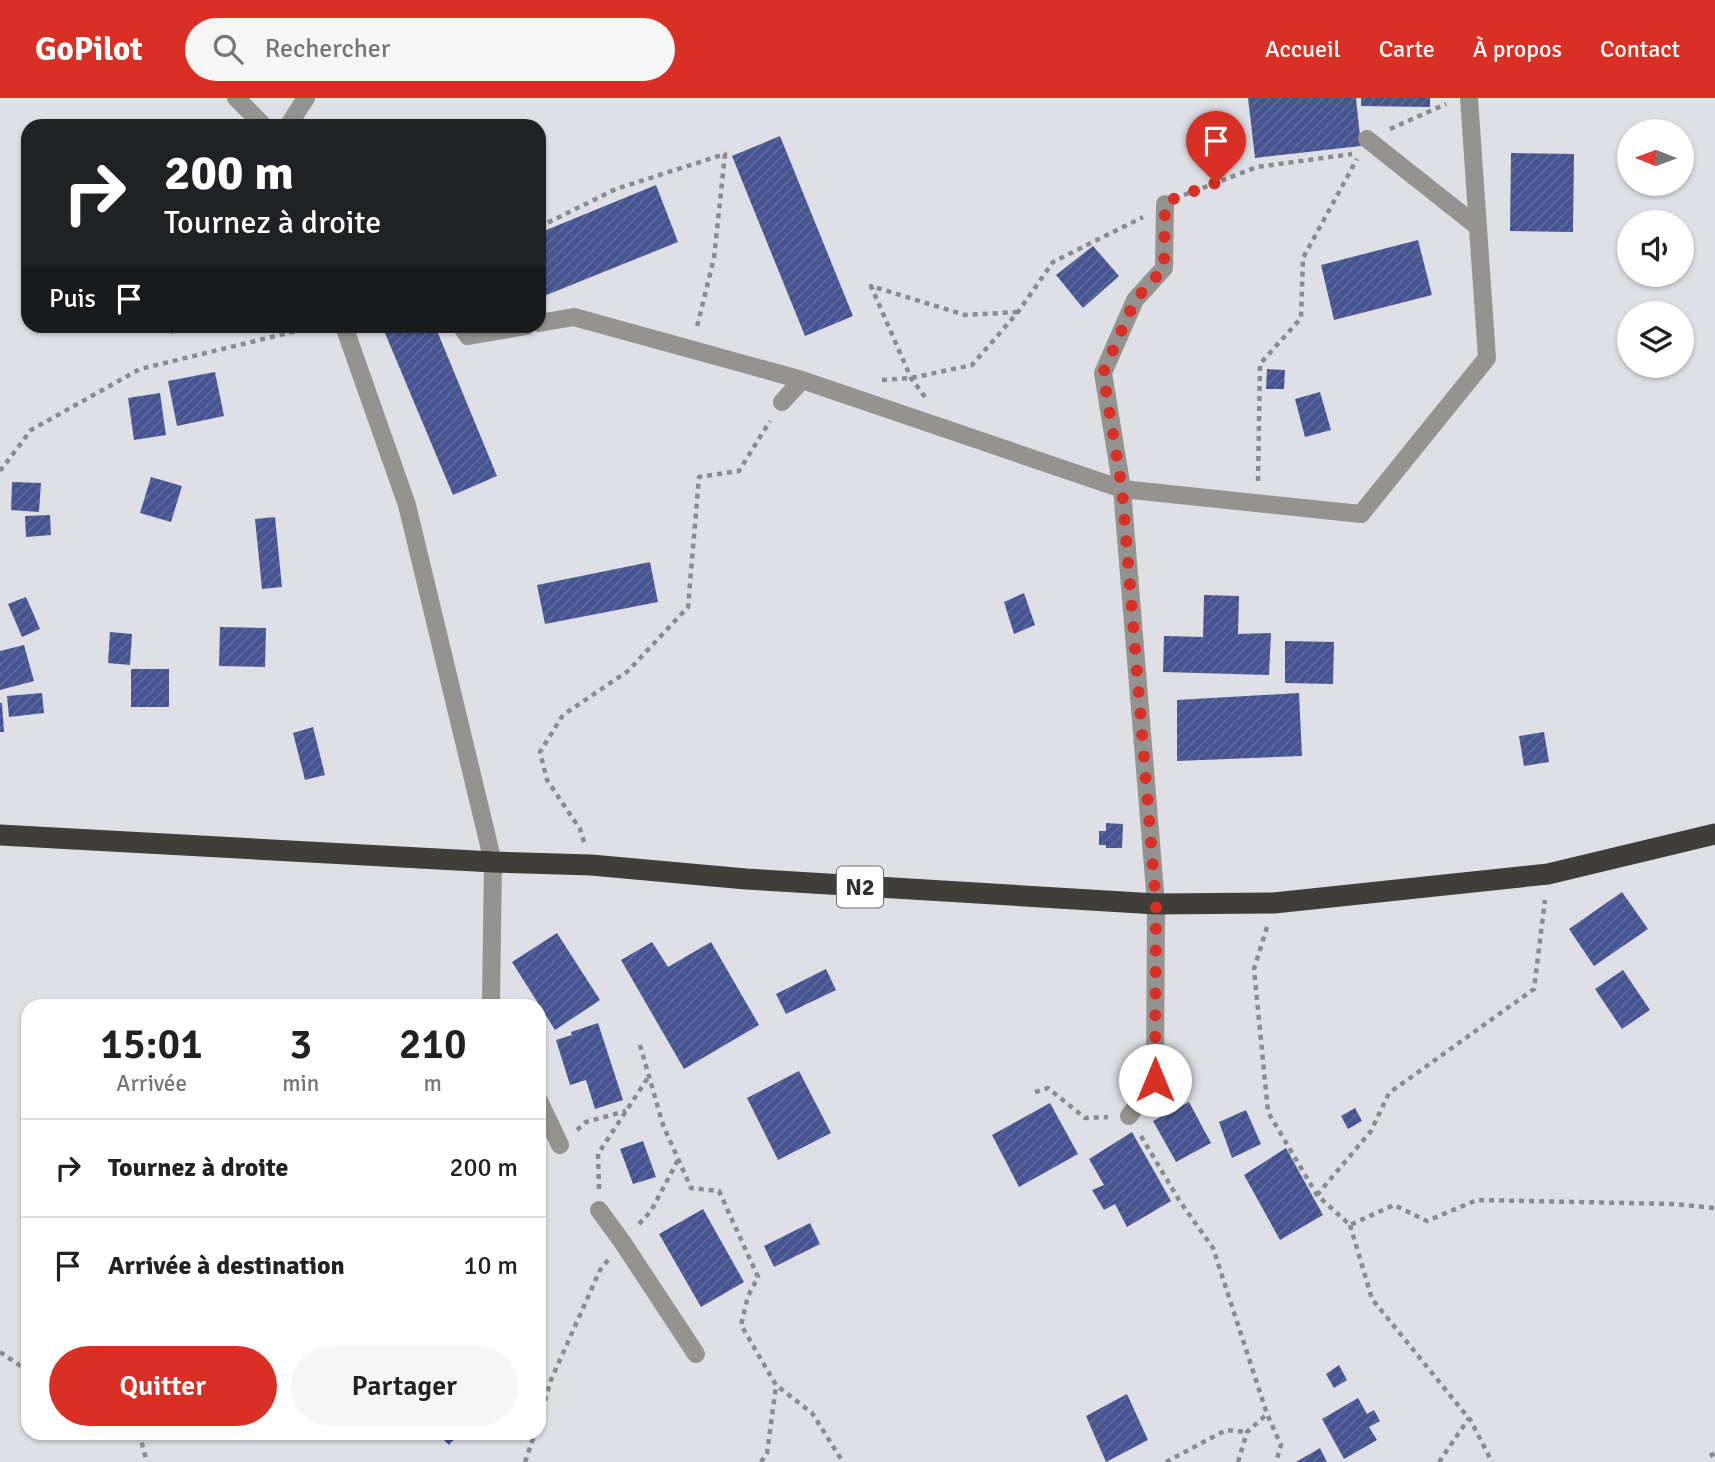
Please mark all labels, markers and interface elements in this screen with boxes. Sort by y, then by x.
search box [185,18,675,81]
text: GoPilot [35,29,143,70]
icon: search [209,30,247,68]
text: Rechercher [265,33,390,65]
text: Accueil [1265,34,1341,64]
text: Carte [1379,34,1435,64]
text: À propos [1473,34,1562,64]
text: Contact [1600,34,1680,64]
pin [1186,111,1246,183]
north arrow [1617,119,1694,196]
map controls [1617,119,1694,378]
icon: arrive [1197,122,1235,160]
text: 200 m [164,143,294,203]
icon: right [49,147,140,238]
text: Tournez à droite [164,203,381,242]
button: sound [1617,210,1694,287]
icon: arrive [110,280,148,318]
text: Puis [49,283,96,315]
button: layers [1617,301,1694,378]
road number: N2 [837,866,883,908]
text: 15:01 [100,1019,203,1070]
text: 3 [289,1019,312,1070]
text: 210 [399,1019,467,1070]
position arrow [1118,1043,1192,1117]
text: Arrivée [116,1069,187,1098]
text: min [282,1069,319,1098]
text: m [423,1069,442,1098]
icon: right [49,1149,87,1187]
text: Tournez à droite [108,1152,288,1184]
text: 200 m [449,1152,518,1184]
icon: arrive [49,1247,87,1285]
text: Arrivée à destination [108,1250,345,1282]
text: 10 m [463,1250,518,1282]
button: Quitter [49,1346,277,1426]
button: Partager [291,1346,518,1426]

